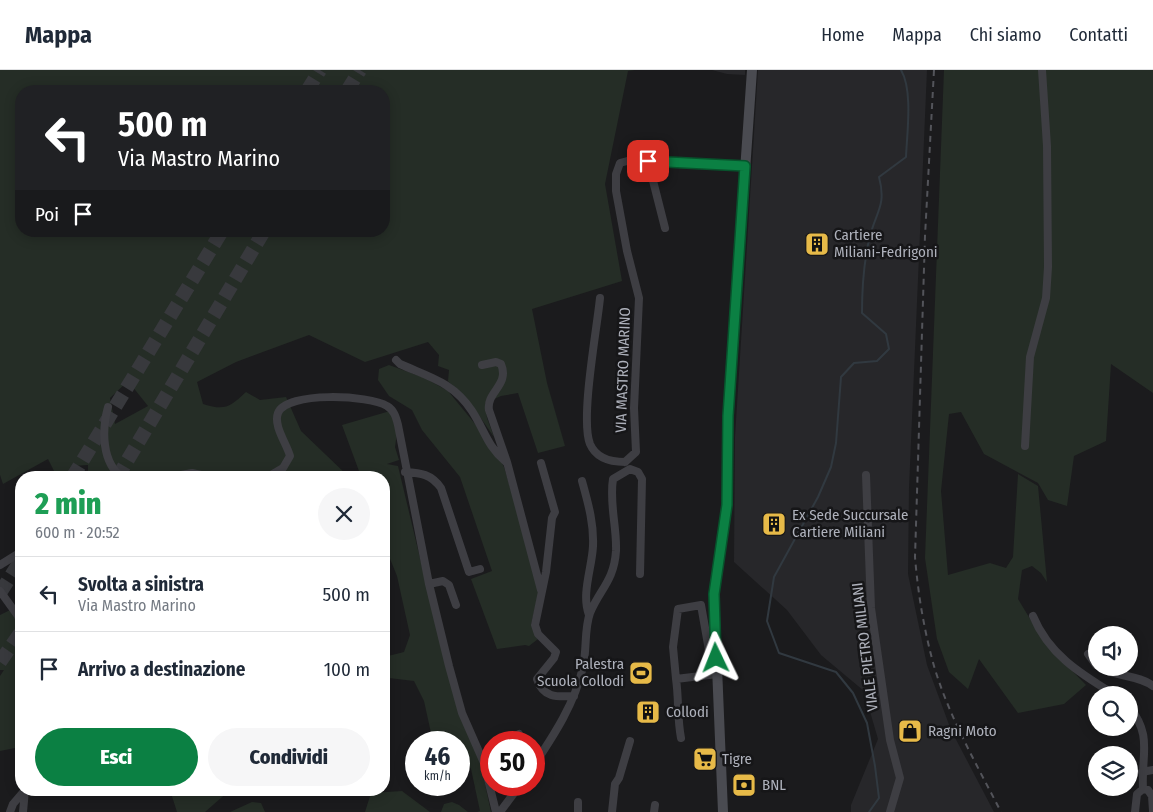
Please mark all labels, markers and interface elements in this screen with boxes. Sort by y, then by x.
text: Mappa [25,21,92,49]
text: Home [821,24,864,46]
text: Mappa [892,24,942,46]
text: Chi siamo [970,24,1041,46]
text: Contatti [1069,24,1128,46]
text: 500 m [118,103,207,145]
icon: left [35,105,100,170]
pin [627,140,669,182]
text: Via Mastro Marino [118,145,280,172]
icon: arrive [634,147,662,175]
icon: arrive [69,200,97,228]
text: Poi [35,203,59,226]
place label: Cartiere Miliani-Fedrigoni [834,226,938,261]
building icon: Cartiere Miliani-Fedrigoni [804,231,830,257]
street label: VIA MASTRO MARINO [612,307,634,433]
text: 2 min [35,486,101,522]
button: close [318,488,370,540]
place label: Ex Sede Succursale Cartiere Miliani [792,506,908,541]
building icon: Ex Sede Succursale Cartiere Miliani [761,511,787,537]
text: 600 m · 20:52 [35,523,120,542]
text: Svolta a sinistra [78,573,204,596]
icon: left [35,580,63,608]
street label: VIALE PIETRO MILIANI [848,582,882,712]
text: 500 m [322,583,370,606]
text: Via Mastro Marino [78,596,196,615]
map controls [1088,626,1138,796]
button: sound [1088,626,1138,676]
position arrow [689,631,741,683]
icon: arrive [35,655,63,683]
place label: Palestra Scuola Collodi [537,655,624,690]
text: Arrivo a destinazione [78,658,245,681]
text: 100 m [324,658,370,681]
sports icon: Palestra Scuola Collodi [628,660,654,686]
button: search [1088,686,1138,736]
building icon: Collodi [635,699,661,725]
place label: Collodi [666,703,709,721]
shop icon: Ragni Moto [897,718,923,744]
place label: Ragni Moto [928,722,997,740]
button: Esci [35,728,198,786]
button: Condividi [208,728,370,786]
speed limit sign: 50 [480,731,545,796]
text: 46 [425,742,450,772]
supermarket icon: Tigre [692,746,718,772]
button: layers [1088,746,1138,796]
place label: Tigre [722,750,752,768]
text: km/h [424,769,451,783]
bank icon: BNL [731,772,757,798]
place label: BNL [762,776,786,794]

